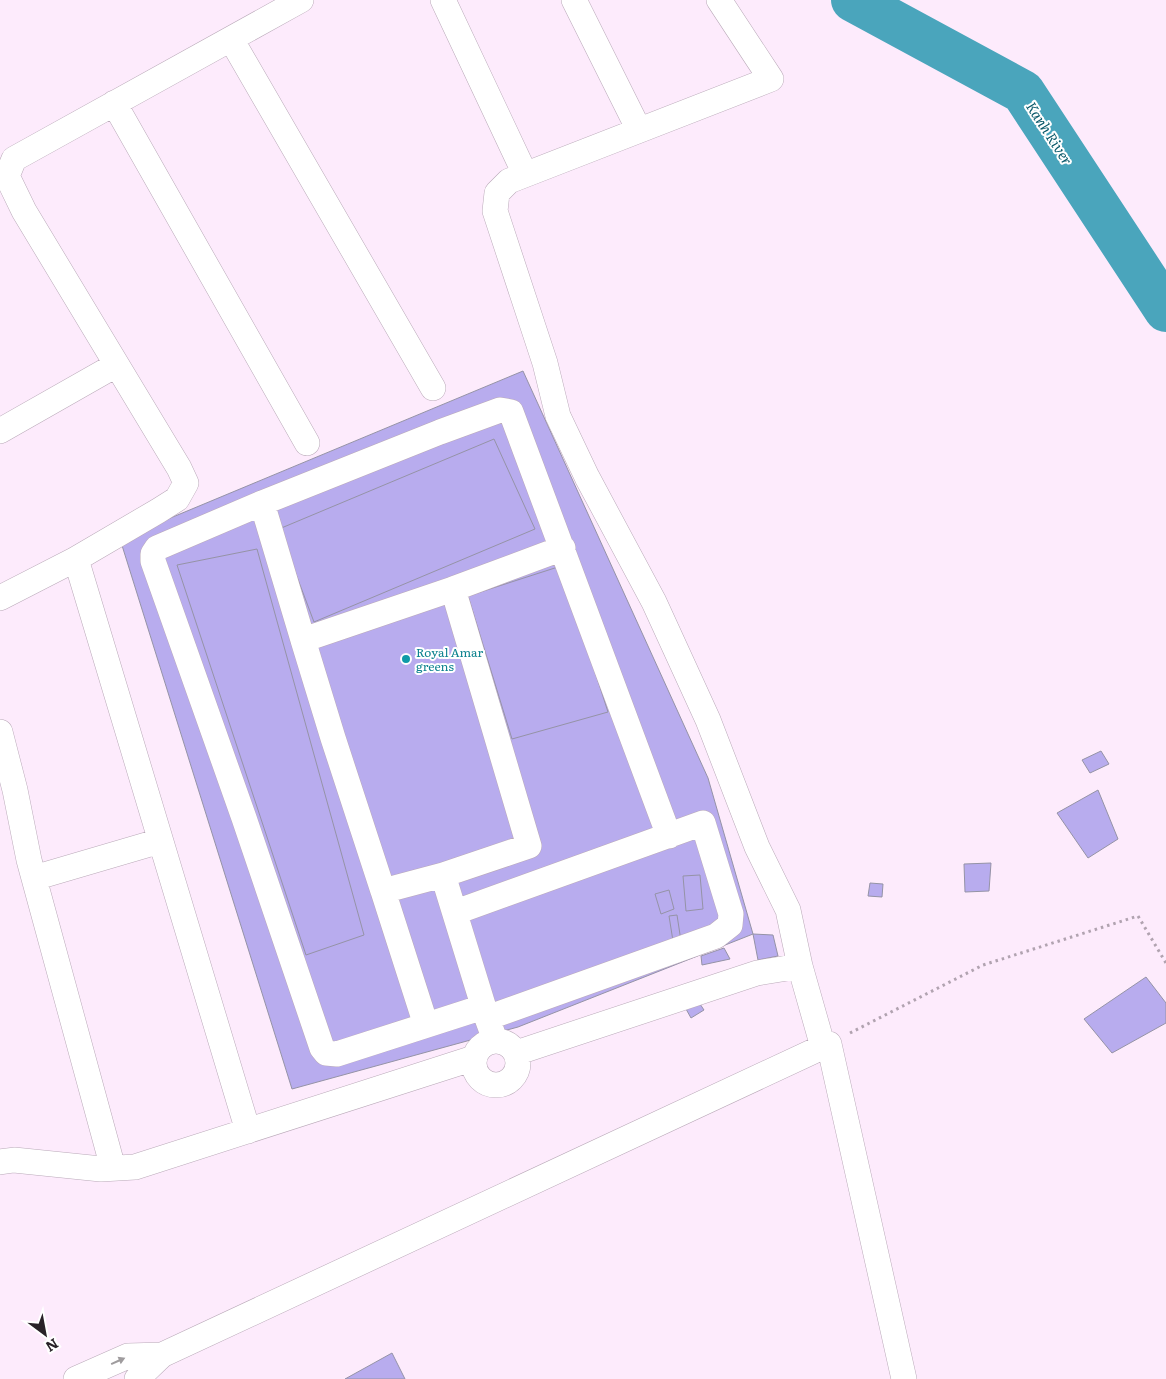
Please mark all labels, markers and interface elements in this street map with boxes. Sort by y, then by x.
water label: Kanh River [1022,98,1078,169]
place label: Royal Amar greens [416,643,483,675]
marker: Royal Amar greens [400,653,412,665]
north arrow [20,1309,70,1359]
text: N [42,1334,63,1358]
one-way arrow [111,1356,125,1364]

